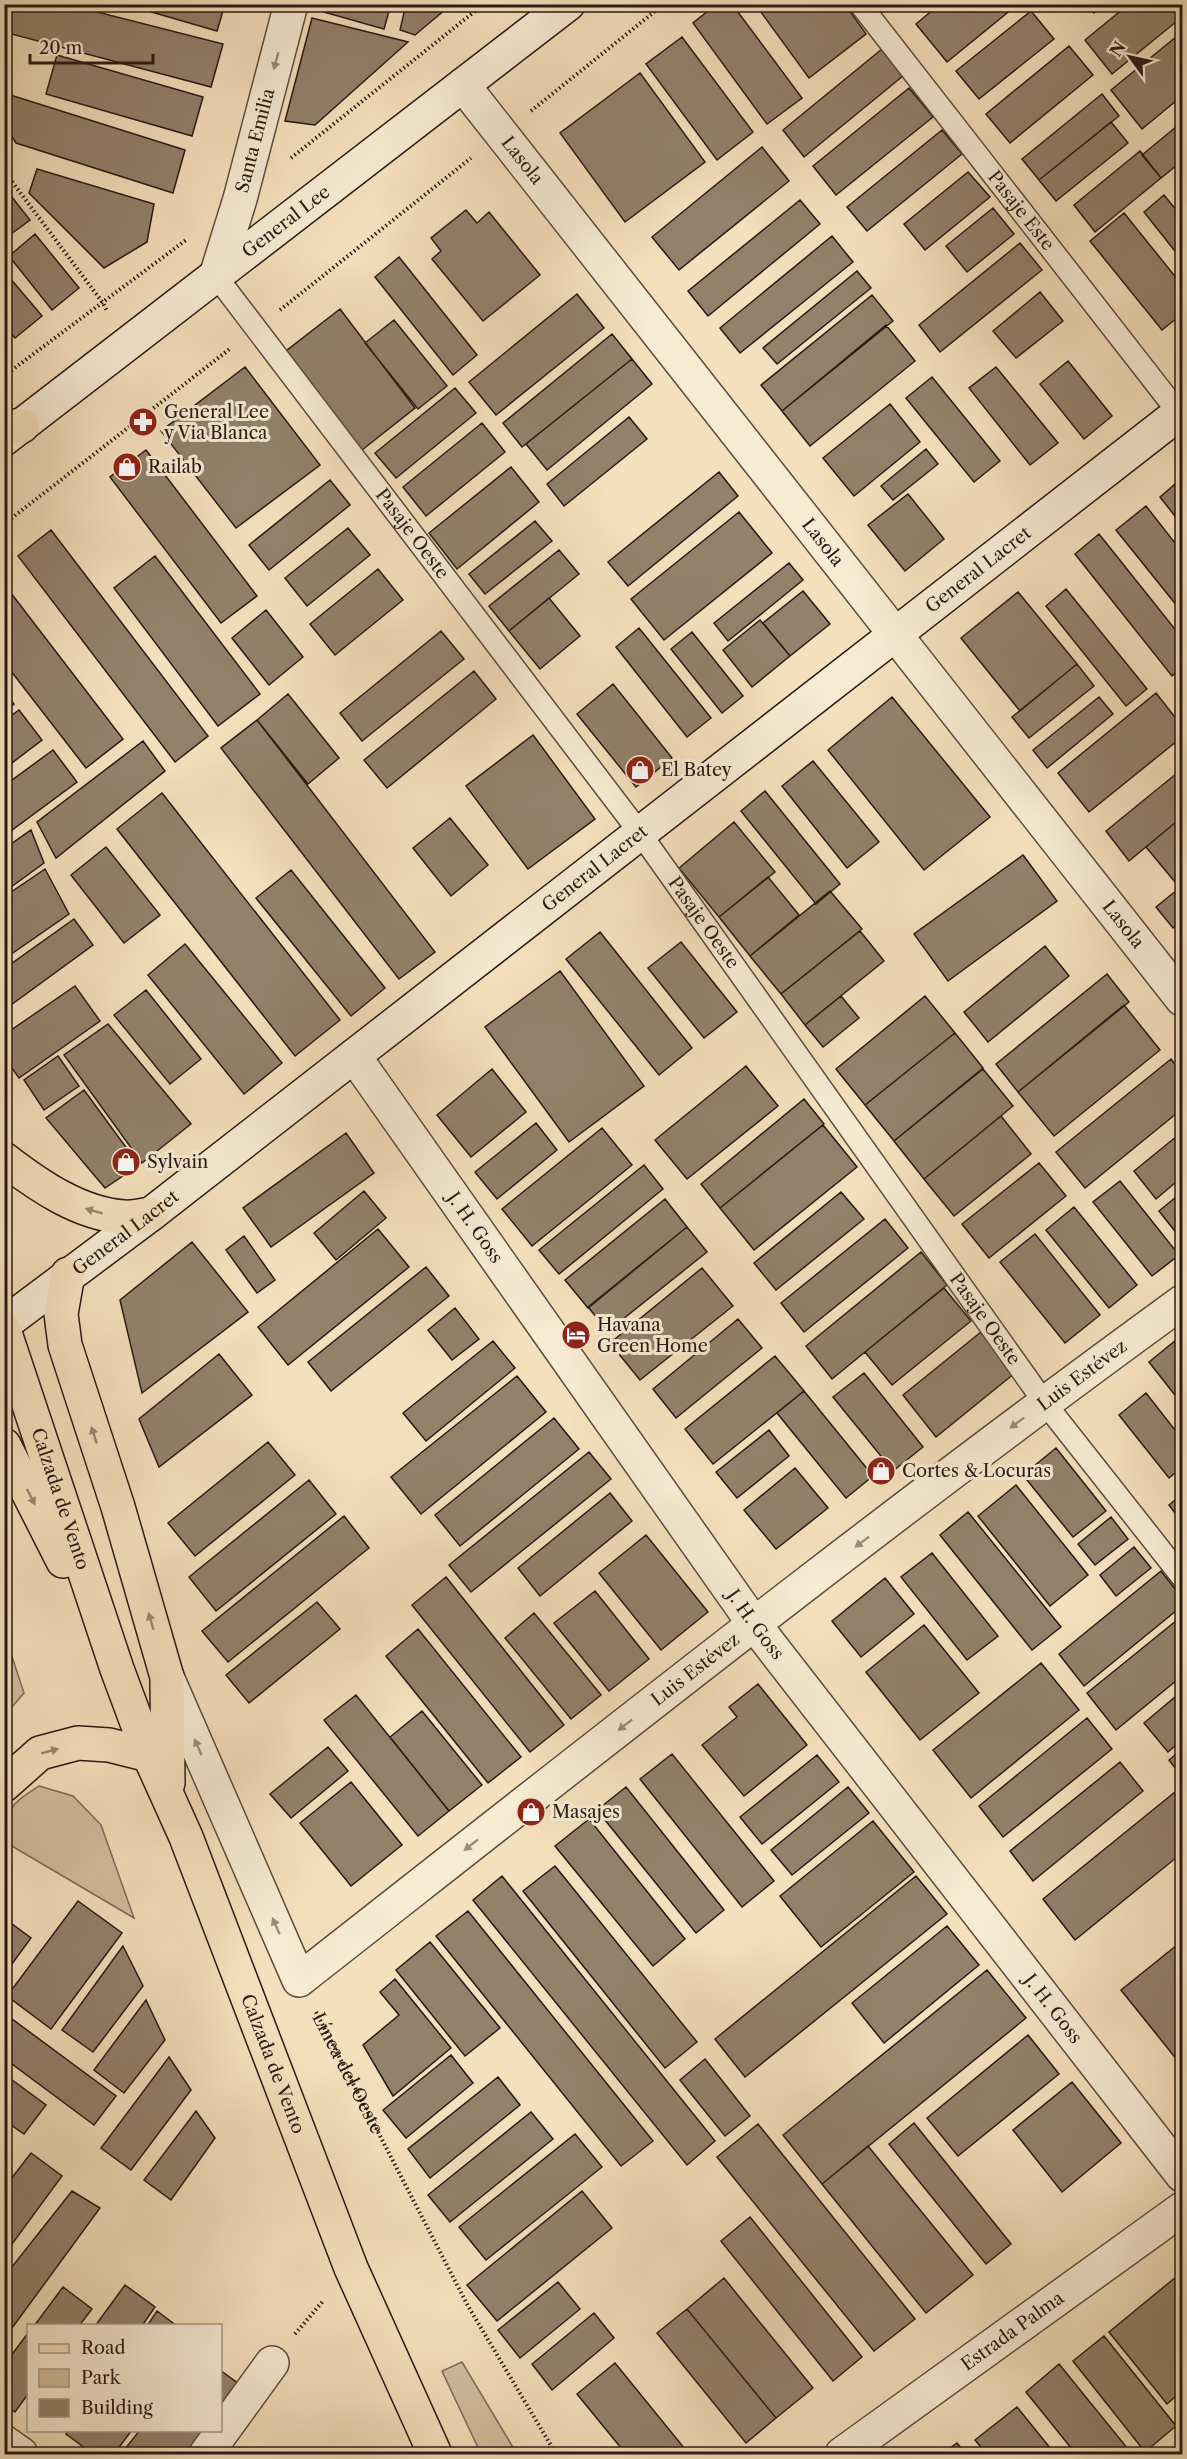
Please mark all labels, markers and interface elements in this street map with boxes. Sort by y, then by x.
scale bar [30,27,153,65]
north arrow [1100,27,1160,87]
text: 20 m [39,37,83,59]
text: N [1105,37,1130,60]
one-way arrow [271,52,280,70]
street label: Santa Emilia [231,86,280,195]
street label: Lasola [497,132,548,189]
street label: Pasaje Este [983,166,1059,255]
street label: General Lee [238,181,334,262]
place label: General Lee y Via Blanca [163,401,269,444]
pharmacy icon: General Lee y Via Blanca [127,406,159,438]
shop icon: Railab [111,451,143,483]
place label: Railab [148,456,202,478]
street label: Pasaje Oeste [371,484,454,583]
street label: Lasola [797,514,849,571]
street label: General Lacret [921,521,1036,618]
shop icon: El Batey [624,754,656,786]
place label: El Batey [661,759,733,781]
street label: General Lacret [538,820,652,916]
street label: Pasaje Oeste [664,872,744,973]
street label: Lasola [1098,896,1149,953]
shop icon: Sylvain [110,1146,142,1178]
place label: Sylvain [147,1151,208,1173]
street label: General Lacret [68,1185,184,1280]
street label: J. H. Goss [441,1185,508,1268]
one-way arrow [85,1206,103,1216]
street label: Pasaje Oeste [945,1269,1025,1369]
place label: Havana Green Home [597,1314,708,1357]
hotel icon: Havana Green Home [560,1319,592,1351]
street label: Luis Estévez [1033,1335,1131,1416]
one-way arrow [1009,1417,1025,1429]
street label: Calzada de Vento [26,1425,94,1573]
one-way arrow [89,1426,98,1444]
shop icon: Cortes & Locuras [865,1455,897,1487]
place label: Cortes & Locuras [902,1460,1051,1482]
one-way arrow [26,1489,36,1506]
one-way arrow [854,1535,870,1548]
street label: J. H. Goss [720,1583,789,1664]
one-way arrow [146,1612,155,1630]
street label: Luis Estévez [647,1628,744,1711]
one-way arrow [617,1719,632,1731]
one-way arrow [193,1738,203,1756]
one-way arrow [41,1745,60,1755]
shop icon: Masajes [515,1796,547,1828]
place label: Masajes [552,1801,620,1823]
one-way arrow [463,1839,479,1852]
one-way arrow [270,1917,280,1935]
street label: J. H. Goss [1017,1967,1087,2048]
street label: Calzada de Vento [236,1991,310,2137]
street label: Línea del Oeste [307,2009,388,2138]
street label: Estrada Palma [957,2287,1068,2376]
legend [27,2324,222,2432]
text: Road [81,2337,126,2359]
text: Park [81,2367,122,2389]
text: Building [81,2397,153,2419]

